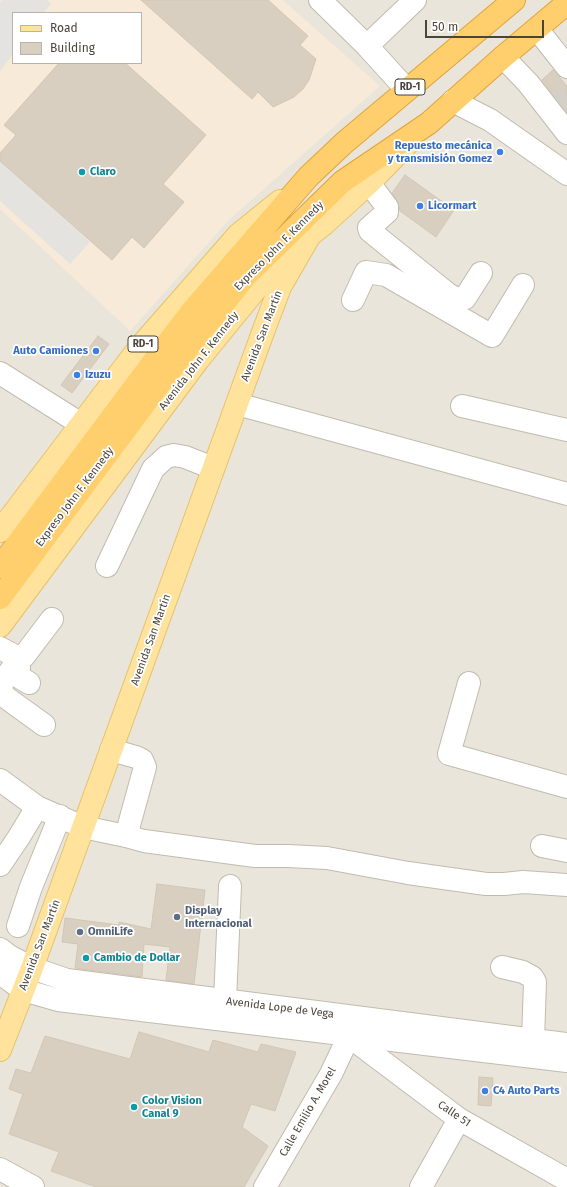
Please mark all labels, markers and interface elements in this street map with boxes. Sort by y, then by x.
legend [12,12,142,64]
scale bar [427,12,546,38]
text: 50 m [432,20,458,34]
text: Road [50,21,78,35]
text: Building [50,41,95,55]
road number: RD-1 [395,79,425,95]
place label: Repuesto mecánica y transmisión Gomez [388,139,492,165]
marker: Repuesto mecánica y transmisión Gomez [495,147,505,157]
place label: Claro [90,165,116,179]
marker: Claro [77,167,87,177]
street label: Expreso John F. Kennedy [232,199,326,293]
place label: Licormart [428,199,477,213]
marker: Licormart [415,201,425,211]
street label: Avenida San Martín [239,289,285,383]
street label: Avenida John F. Kennedy [156,309,242,413]
road number: RD-1 [128,336,158,352]
place label: Auto Camiones [13,344,88,358]
marker: Auto Camiones [91,346,101,356]
place label: Izuzu [85,368,111,382]
marker: Izuzu [72,370,82,380]
street label: Expreso John F. Kennedy [33,445,117,549]
street label: Avenida San Martín [128,592,174,688]
street label: Avenida San Martín [17,898,63,992]
place label: Display Internacional [185,904,252,930]
marker: Display Internacional [172,912,182,922]
place label: OmniLife [88,925,133,939]
marker: OmniLife [75,927,85,937]
place label: Cambio de Dollar [94,951,180,965]
marker: Cambio de Dollar [81,953,91,963]
street label: Avenida Lope de Vega [225,995,335,1021]
street label: Calle Emilio A. Morel [277,1065,339,1159]
place label: C4 Auto Parts [493,1084,560,1098]
marker: C4 Auto Parts [480,1086,490,1096]
place label: Color Vision Canal 9 [142,1094,202,1120]
street label: Calle 51 [435,1098,473,1130]
marker: Color Vision Canal 9 [129,1102,139,1112]

